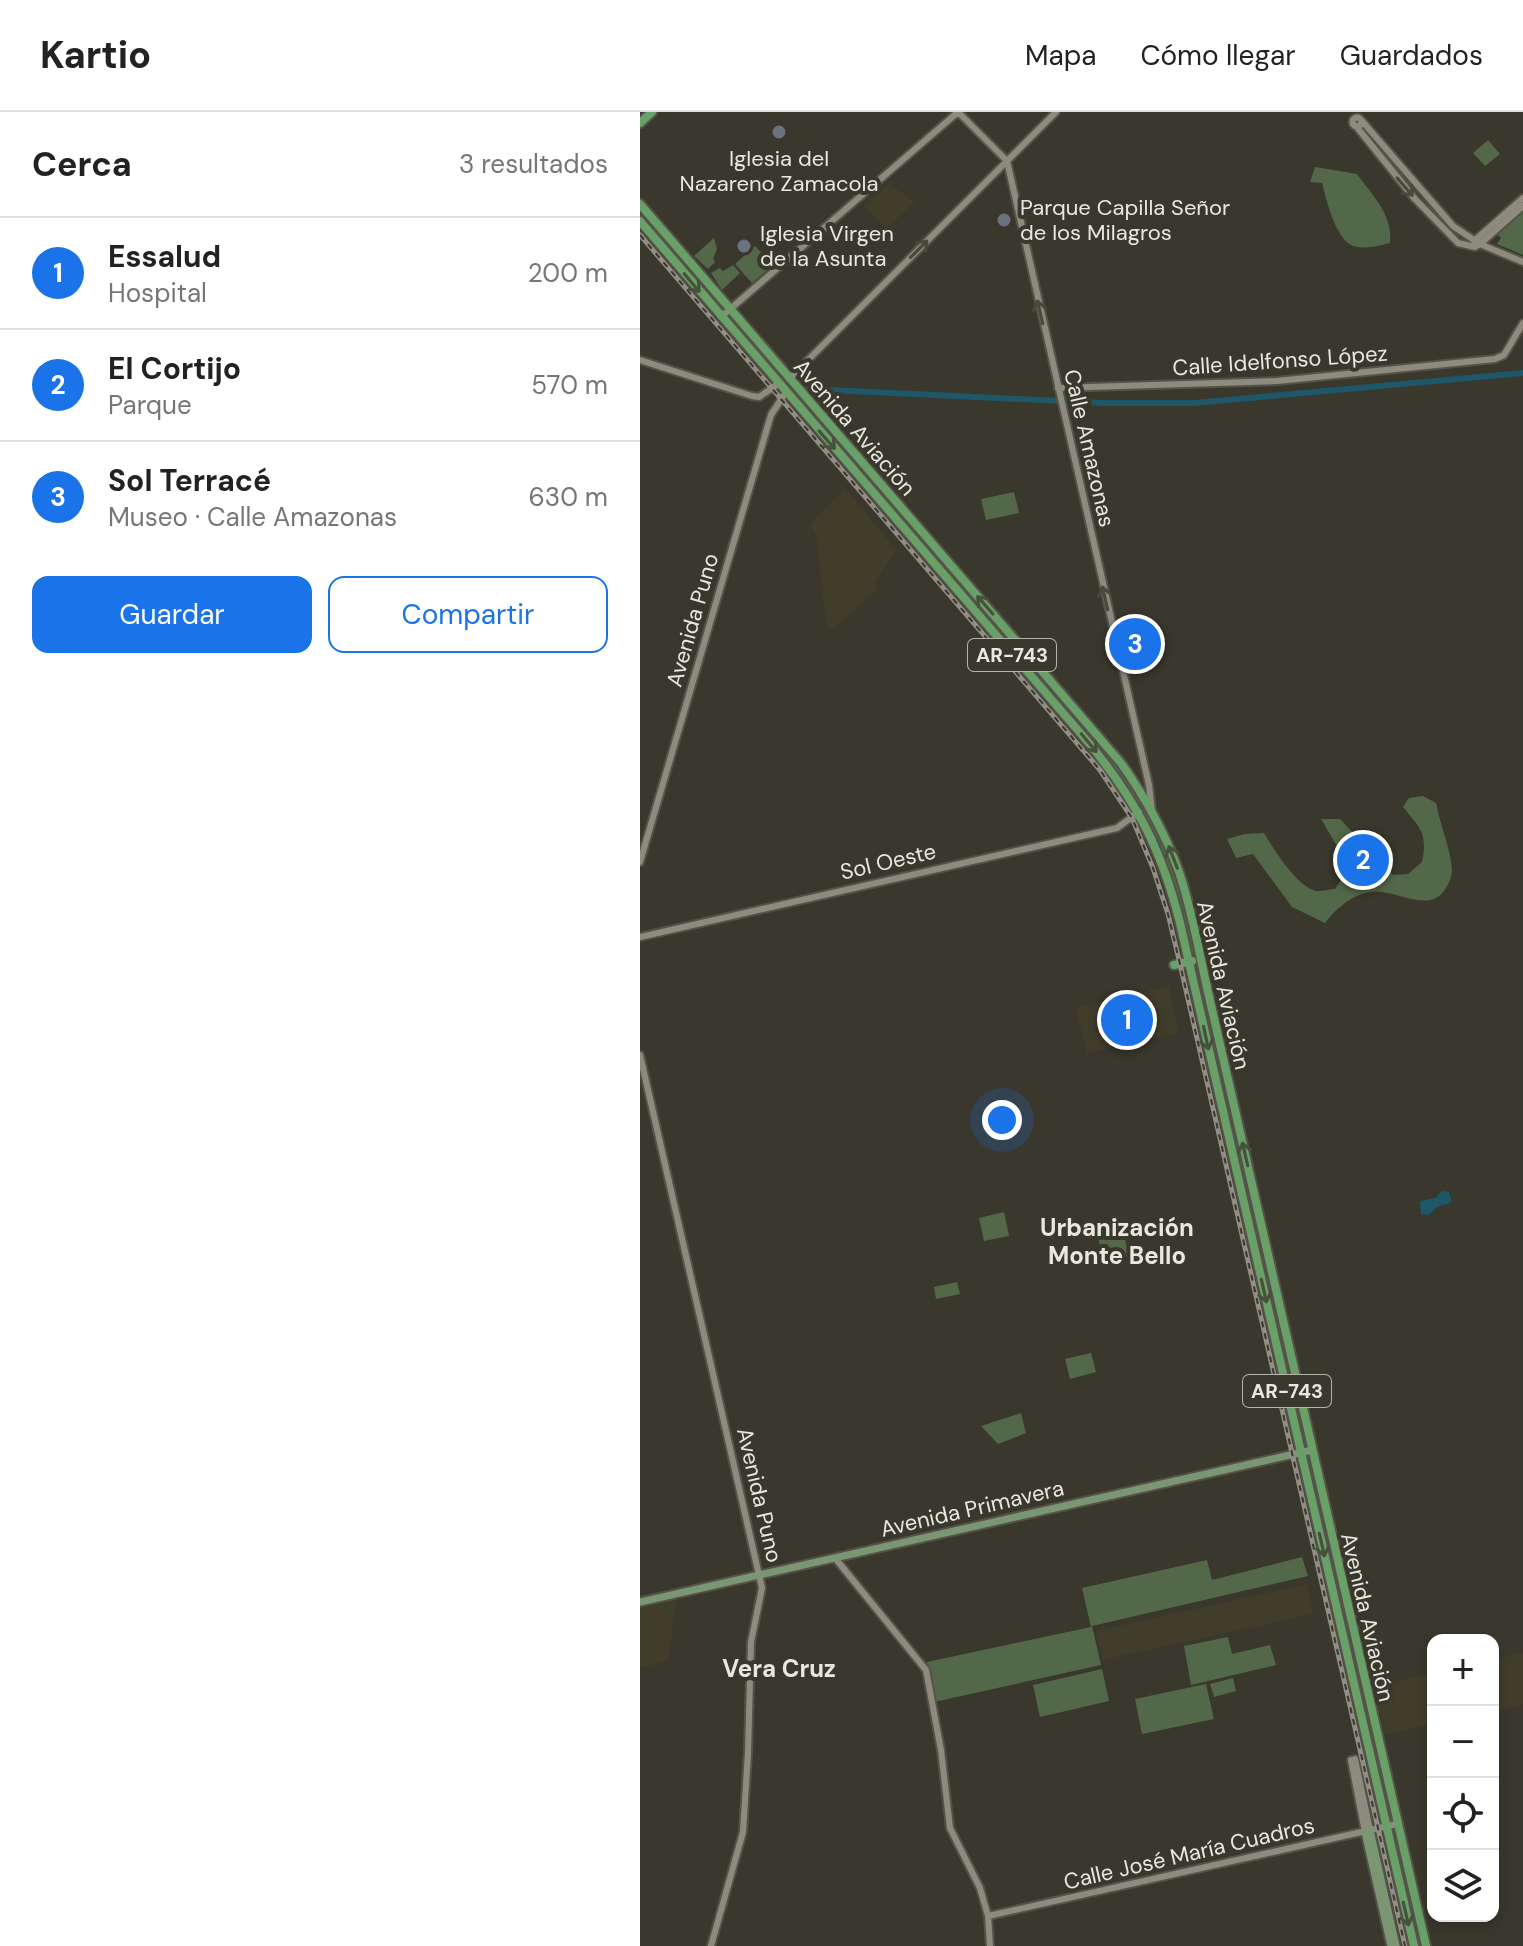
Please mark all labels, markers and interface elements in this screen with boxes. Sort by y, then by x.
text: Kartio [40,30,151,80]
text: Mapa [1025,37,1096,74]
text: Cómo llegar [1140,37,1296,74]
text: Guardados [1340,37,1483,74]
marker: Iglesia del Nazareno Zamacola [770,123,788,141]
text: Cerca [32,142,132,187]
place label: Iglesia del Nazareno Zamacola [680,144,878,198]
text: 3 resultados [459,147,608,181]
one-way arrow [1396,176,1414,196]
place label: Parque Capilla Señor de los Milagros [1020,193,1230,247]
marker: Parque Capilla Señor de los Milagros [995,211,1013,229]
place label: Iglesia Virgen de la Asunta [760,219,894,273]
text: Essalud [108,237,221,276]
marker: Iglesia Virgen de la Asunta [735,237,753,255]
one-way arrow [909,240,928,259]
text: 1 [53,256,63,290]
text: 200 m [528,256,608,290]
one-way arrow [683,272,701,293]
text: Hospital [108,276,207,310]
one-way arrow [1032,300,1047,326]
street label: Calle Idelfonso López [1172,339,1389,382]
text: El Cortijo [108,349,241,388]
street label: Avenida Aviación [787,353,922,502]
street label: Calle Amazonas [1057,366,1122,530]
text: 2 [50,368,66,402]
text: 570 m [531,368,608,402]
text: Parque [108,388,192,422]
one-way arrow [818,430,836,450]
text: Sol Terracé [108,461,271,500]
text: 3 [50,480,66,514]
text: 630 m [528,480,608,514]
text: Museo · Calle Amazonas [108,500,397,534]
street label: Avenida Puno [660,550,725,690]
button: Guardar [32,576,312,653]
button: Compartir [328,576,608,653]
one-way arrow [1097,586,1112,612]
one-way arrow [976,596,994,616]
pin: 3 [1109,614,1161,674]
road number: AR-743 [968,639,1056,671]
one-way arrow [1080,732,1098,753]
pin: 2 [1337,830,1389,890]
street label: Sol Oeste [837,836,939,887]
one-way arrow [1165,845,1179,870]
street label: Avenida Aviación [1190,898,1257,1072]
pin: 1 [1101,990,1153,1050]
one-way arrow [1199,1024,1214,1050]
your location [982,1100,1022,1140]
one-way arrow [1237,1142,1252,1168]
district label: Urbanización Monte Bello [1040,1212,1194,1271]
one-way arrow [1257,1278,1272,1304]
road number: AR-743 [1243,1375,1331,1407]
street label: Avenida Puno [730,1425,789,1565]
street label: Avenida Primavera [877,1473,1067,1544]
street label: Avenida Aviación [1334,1530,1401,1704]
one-way arrow [1315,1531,1330,1557]
map controls [1427,1634,1499,1922]
button: + [1427,1634,1499,1706]
district label: Vera Cruz [722,1653,836,1684]
button: − [1427,1706,1499,1778]
button: locate [1427,1778,1499,1850]
street label: Calle José María Cuadros [1061,1810,1317,1896]
button: layers [1427,1850,1499,1922]
one-way arrow [1399,1900,1414,1926]

